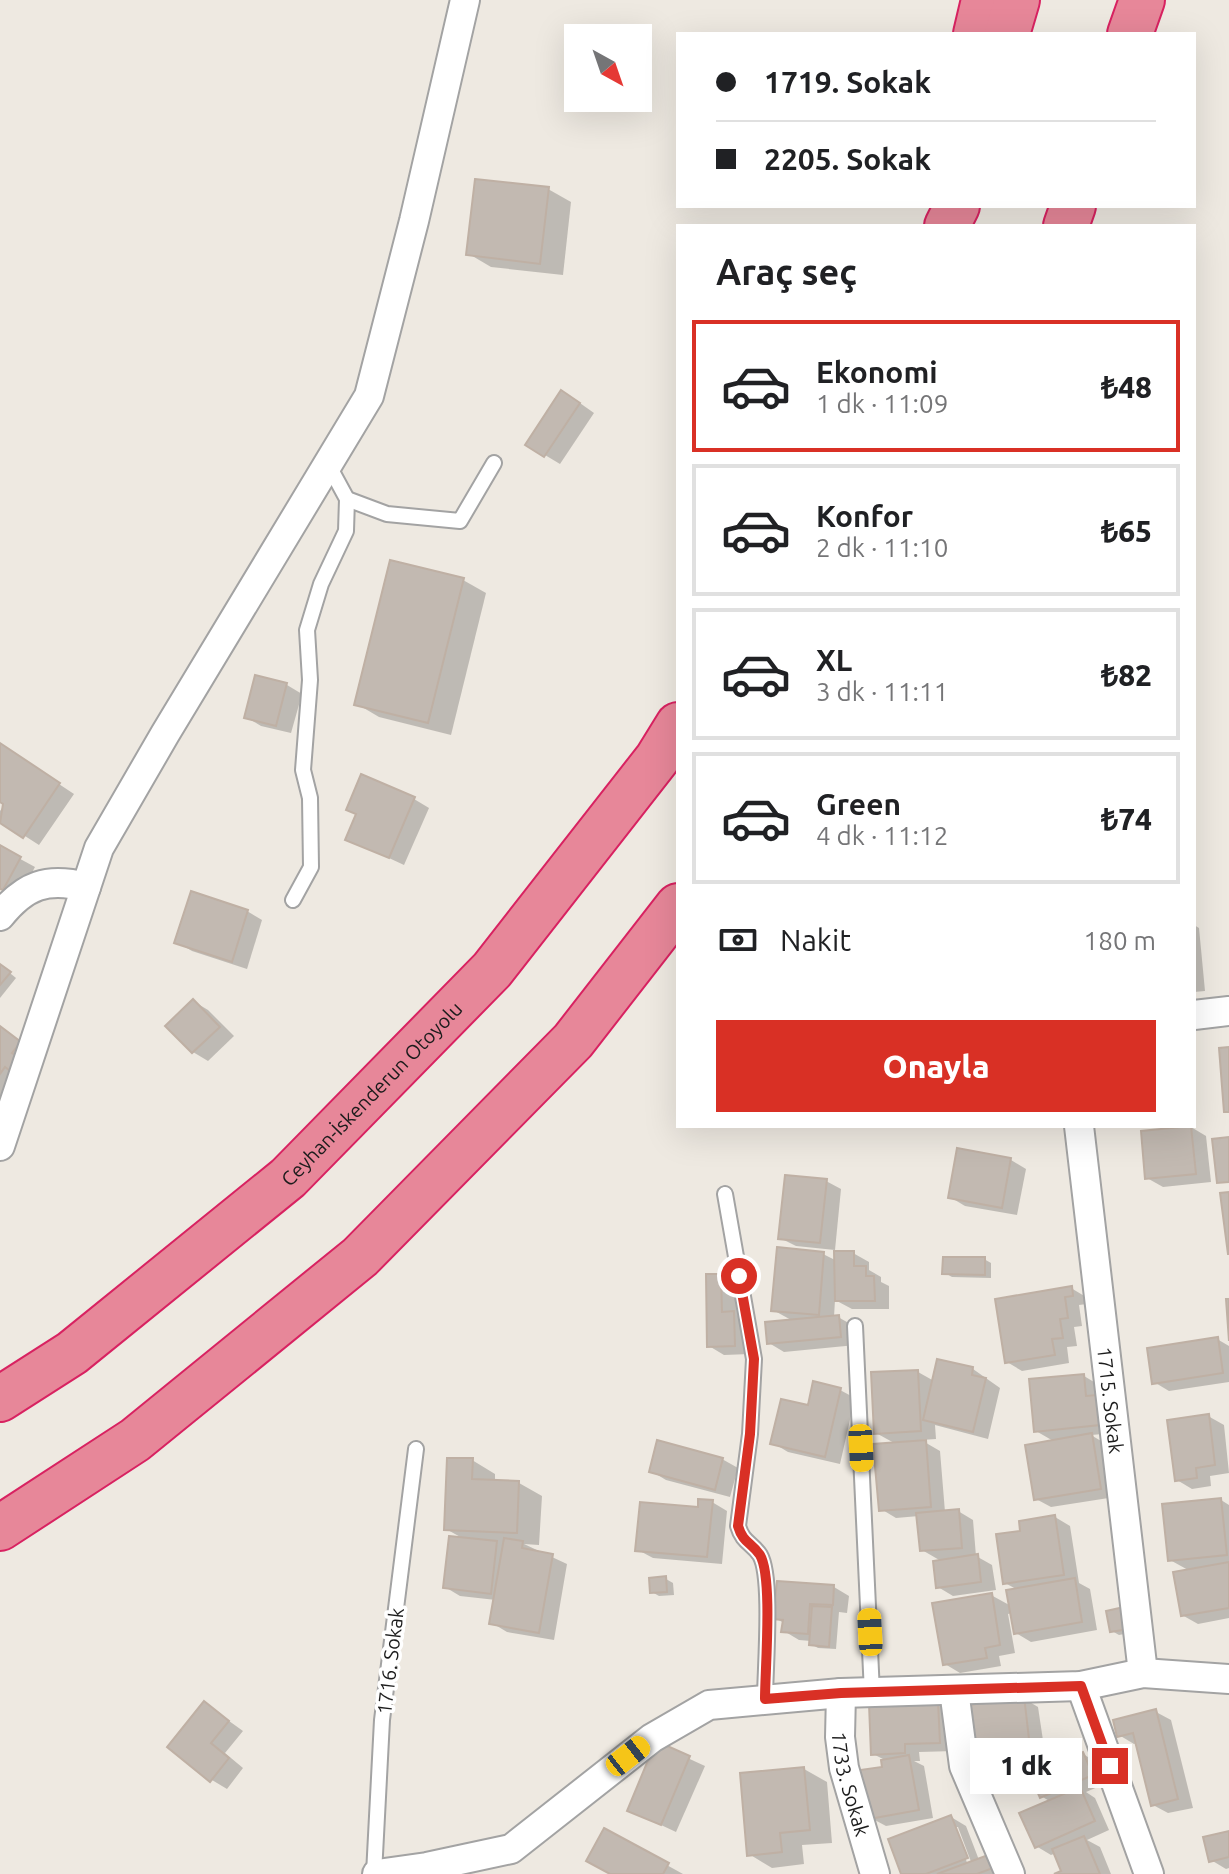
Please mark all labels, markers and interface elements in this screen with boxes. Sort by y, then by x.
north arrow [564,24,652,112]
map controls [564,24,652,112]
text: 1719. Sokak [764,65,931,99]
text: 2205. Sokak [764,142,931,176]
text: Araç seç [716,251,857,292]
icon: car [720,350,792,422]
text: Ekonomi [816,355,938,389]
text: ₺48 [1101,370,1152,404]
text: 1 dk · 11:09 [816,389,948,418]
icon: car [720,494,792,566]
text: Konfor [816,499,913,533]
text: ₺65 [1101,514,1152,548]
text: 2 dk · 11:10 [816,533,948,562]
icon: car [720,638,792,710]
text: XL [816,643,852,677]
text: ₺82 [1101,658,1152,692]
text: 3 dk · 11:11 [816,677,948,706]
icon: car [720,782,792,854]
text: Green [816,787,901,821]
text: ₺74 [1101,802,1152,836]
text: 4 dk · 11:12 [816,821,948,850]
icon: cash [716,918,760,962]
text: Nakit [780,923,851,957]
text: 180 m [1084,926,1156,955]
street label: Ceyhan-İskenderun Otoyolu [276,997,466,1190]
button: Onayla [716,1020,1156,1112]
route start [721,1258,757,1294]
street label: 1715. Sokak [1093,1346,1129,1455]
car [848,1423,874,1473]
street label: 1716. Sokak [372,1606,408,1716]
car [857,1607,883,1657]
street label: 1733. Sokak [828,1731,875,1839]
car [602,1732,654,1780]
callout: 1 dk [970,1738,1082,1794]
route end [1092,1748,1128,1784]
text: 1 dk [1000,1751,1052,1780]

